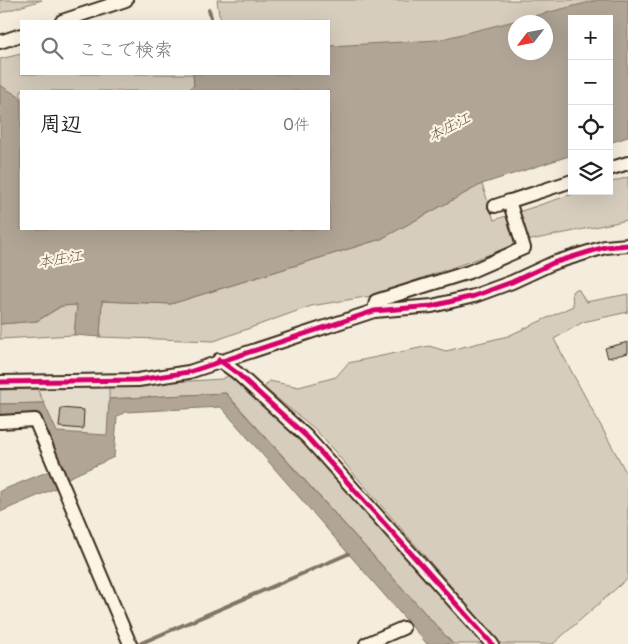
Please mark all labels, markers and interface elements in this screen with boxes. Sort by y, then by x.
north arrow [508,15,553,60]
map controls [568,15,613,195]
button: + [568,15,613,60]
search box [20,20,330,75]
icon: search [38,34,66,62]
text: ここで検索 [78,38,173,62]
button: − [568,60,613,105]
button: locate [568,105,613,150]
water label: 本庄江 [425,108,474,146]
text: 周辺 [40,111,82,138]
text: 0件 [283,115,310,135]
button: layers [568,150,613,195]
water label: 本庄江 [36,246,85,272]

